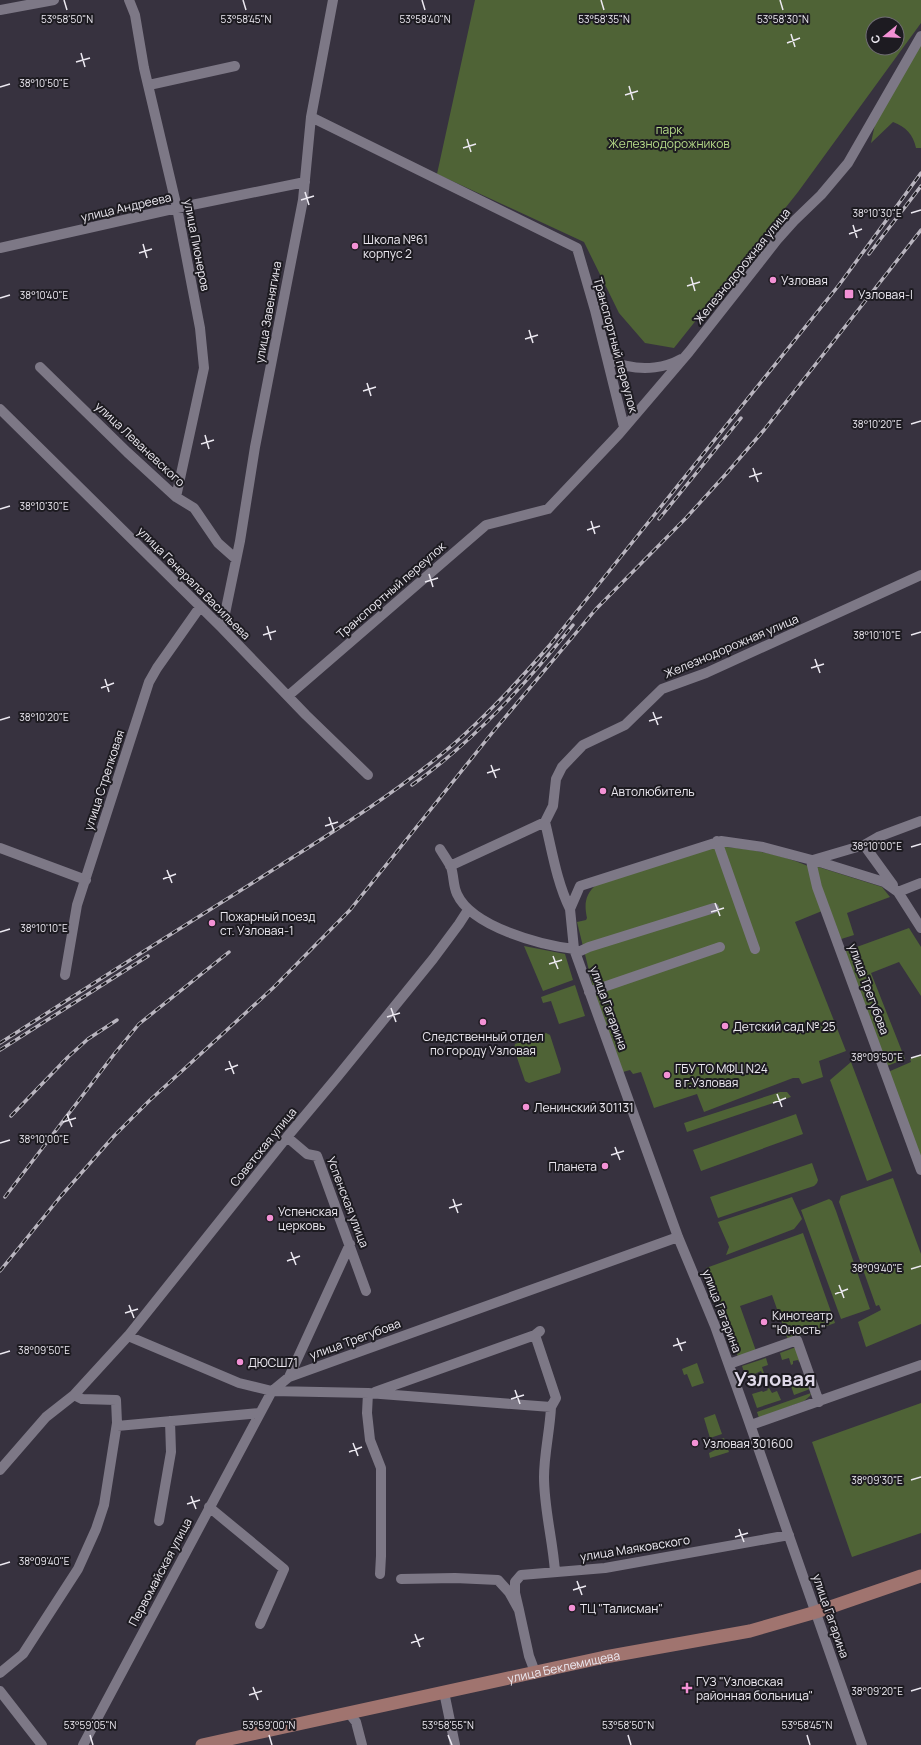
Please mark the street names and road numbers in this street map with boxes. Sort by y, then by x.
street label: улица Андреева [79,188,173,226]
street label: улица Пионеров [180,198,214,293]
street label: Железнодорожная улица [690,204,794,328]
street label: улица Завенягина [251,260,285,364]
street label: Транспортный переулок [590,275,643,416]
street label: улица Леваневского [91,398,189,490]
street label: улица Генерала Васильева [134,523,254,643]
street label: Транспортный переулок [333,537,450,642]
street label: Железнодорожная улица [661,610,801,682]
street label: улица Стрелковая [80,728,128,832]
street label: улица Трегубова [845,941,893,1037]
street label: улица Гагарина [586,964,632,1052]
street label: Советская улица [226,1104,300,1190]
street label: Успенская улица [323,1154,373,1250]
street label: улица Гагарина [698,1267,746,1355]
street label: улица Трегубова [307,1315,403,1363]
street label: Первомайская улица [124,1515,196,1629]
street label: улица Маяковского [579,1531,691,1565]
street label: улица Гагарина [809,1572,853,1660]
street label: улица Беклемищева [506,1646,621,1687]

